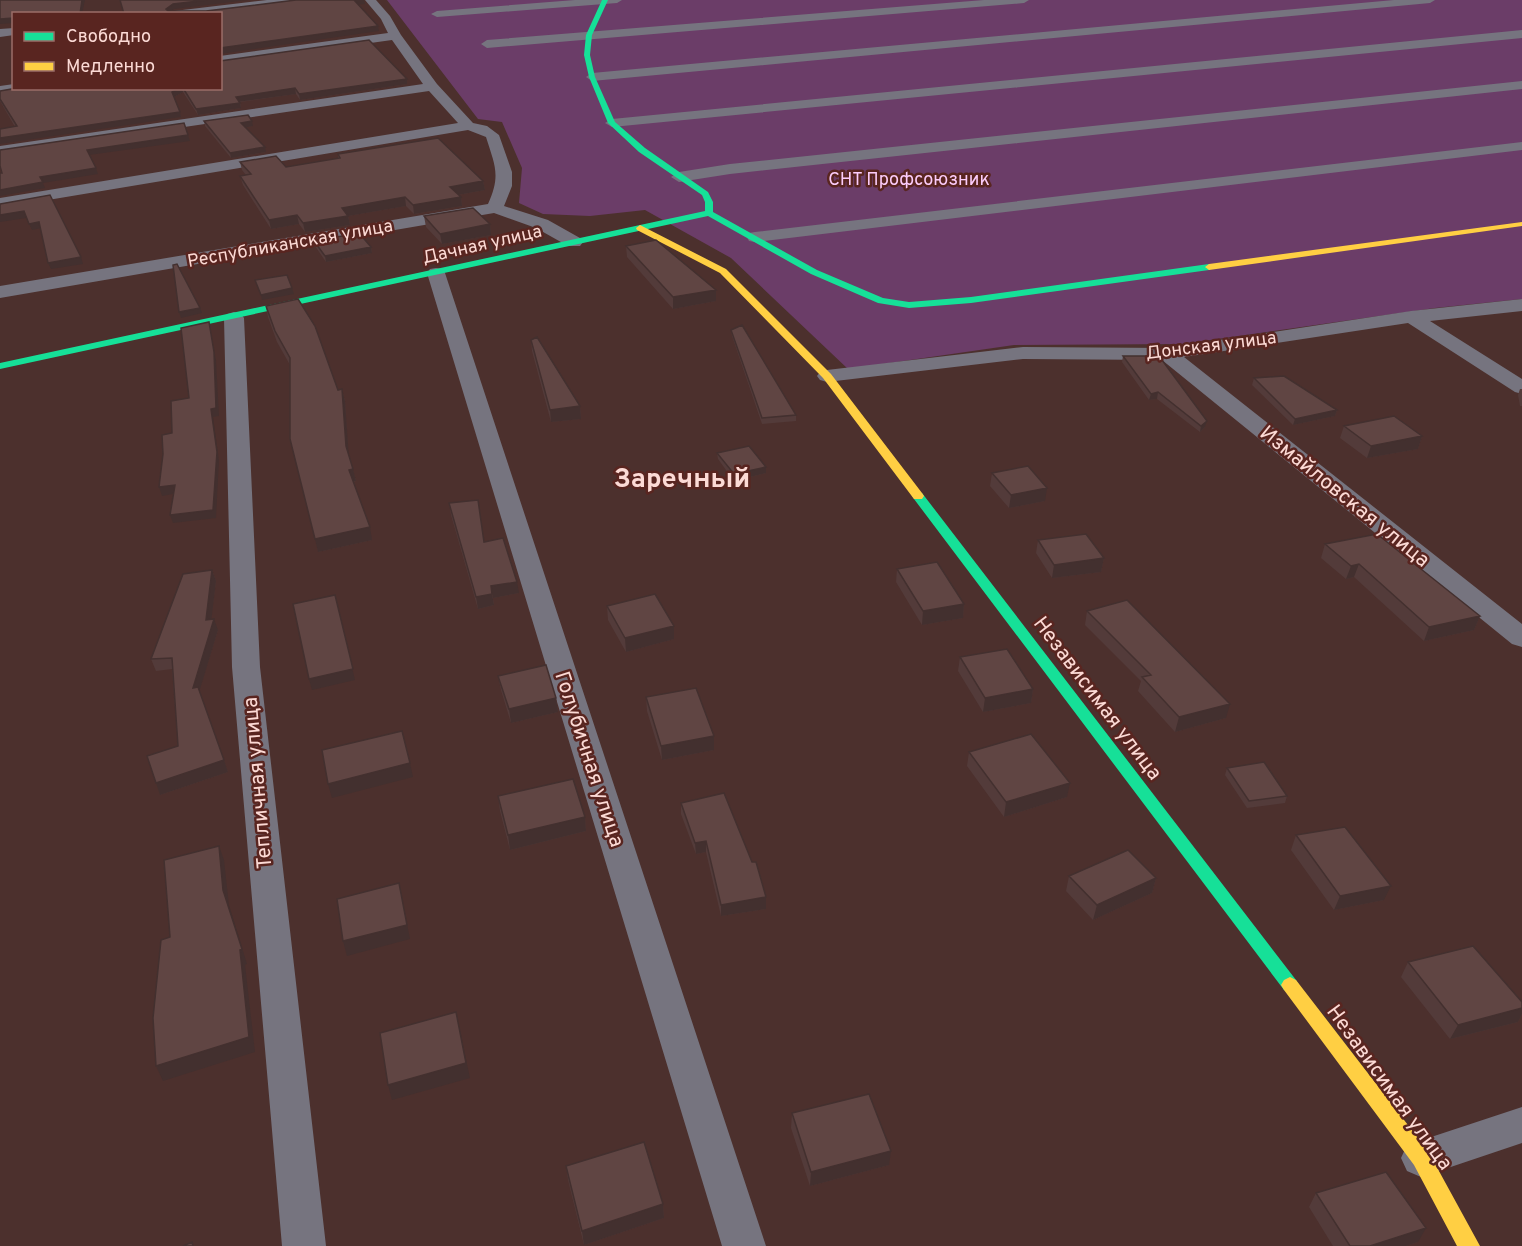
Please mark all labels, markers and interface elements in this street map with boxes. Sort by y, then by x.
legend [12,12,222,90]
text: Свободно [66,26,151,49]
text: Медленно [66,56,155,79]
park label: СНТ Профсоюзник [828,169,990,192]
street label: Республиканская улица [186,215,395,274]
street label: Дачная улица [420,221,544,270]
street label: Донская улица [1145,327,1278,366]
street label: Измайловская улица [1253,420,1435,574]
district label: Заречный [614,463,750,497]
street label: Независимая улица [1026,612,1167,786]
street label: Голубичная улица [547,668,630,851]
street label: Тепличная улица [238,696,279,870]
street label: Независимая улица [1320,1000,1458,1176]

